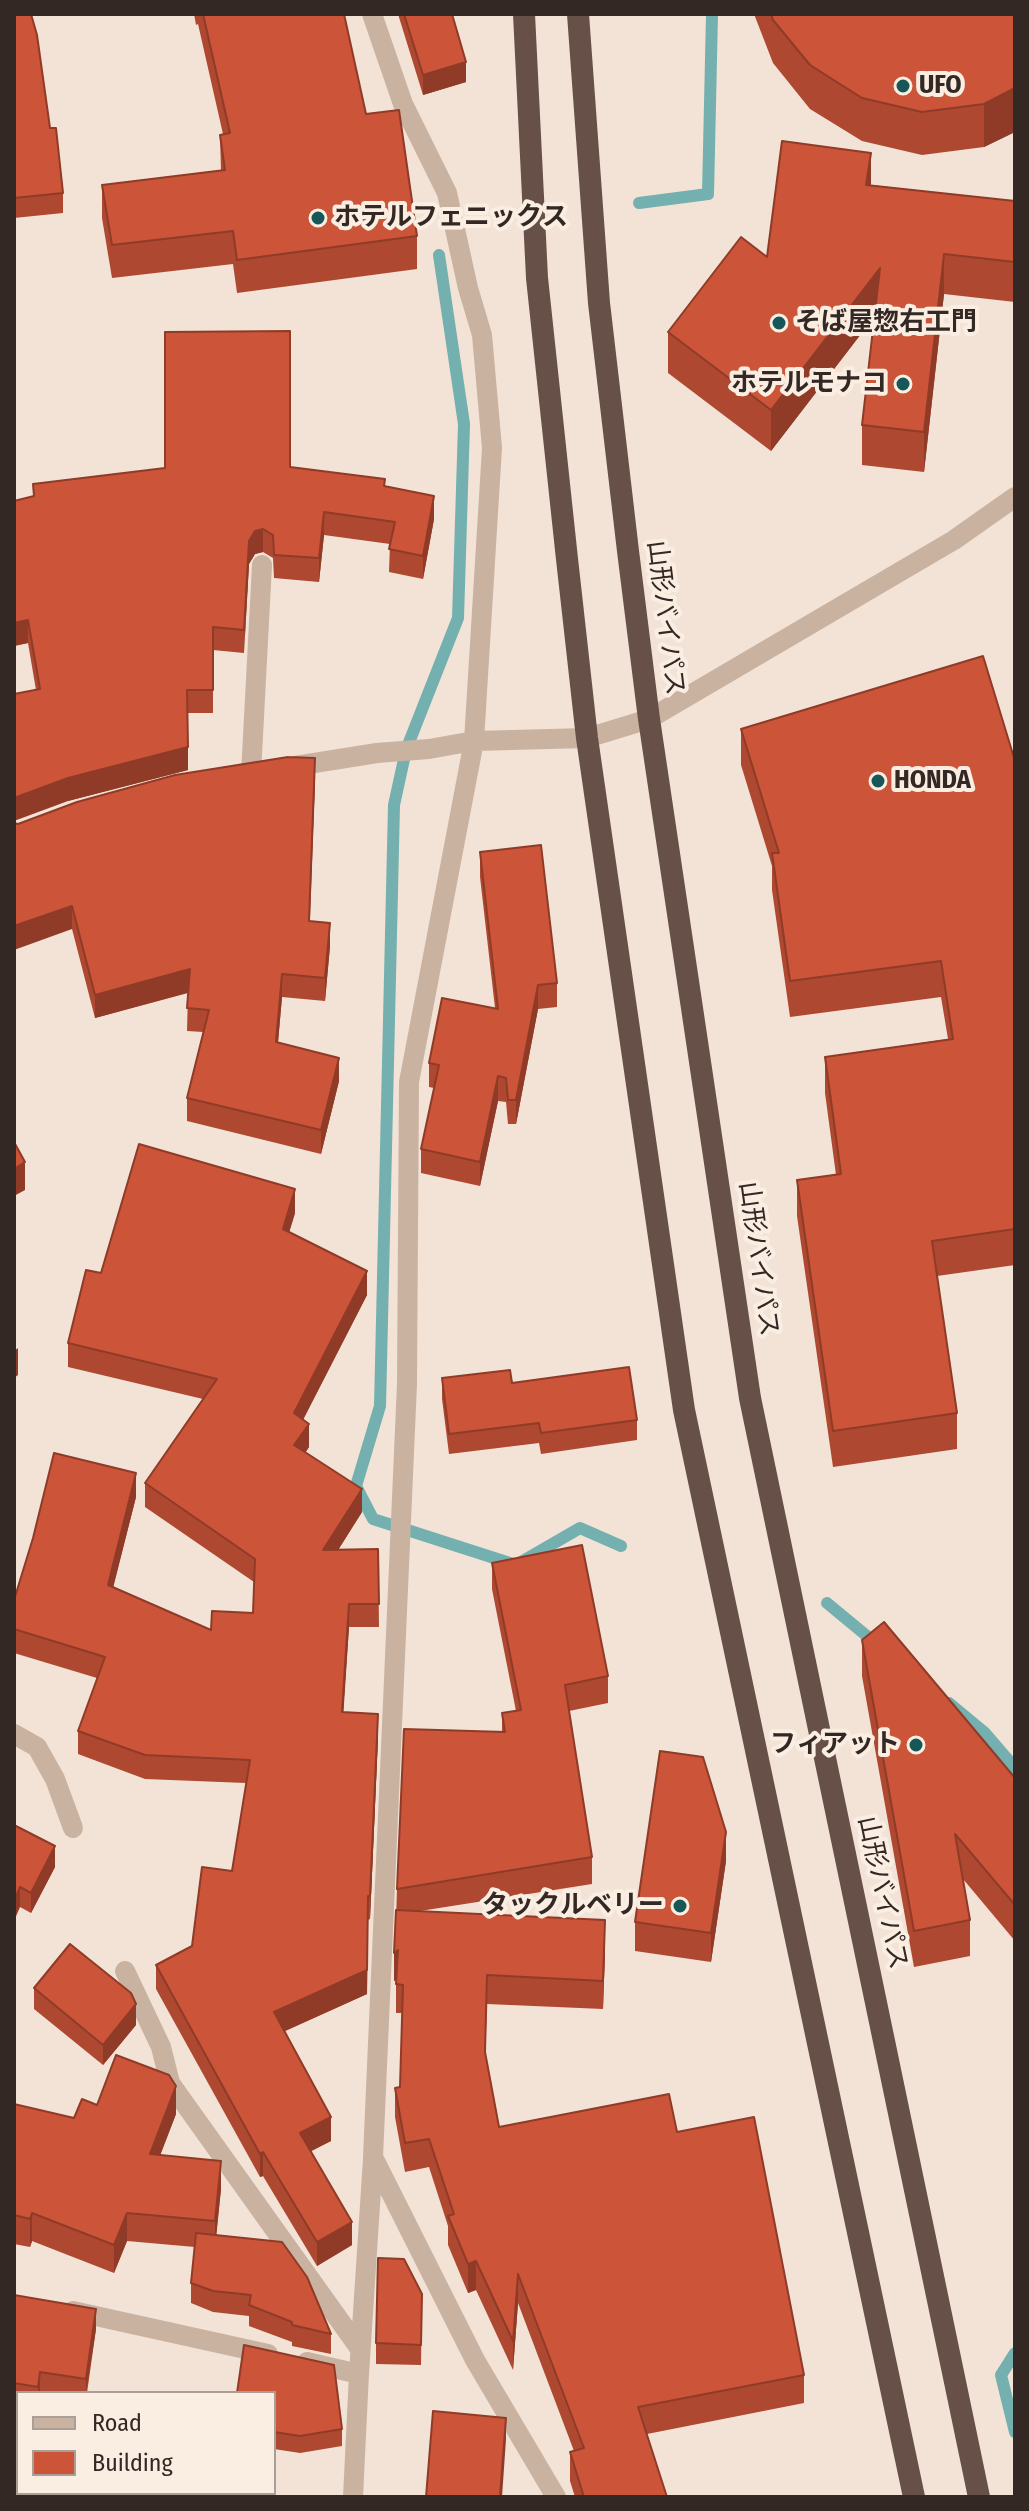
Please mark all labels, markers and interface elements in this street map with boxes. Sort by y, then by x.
place label: UFO [919,70,962,102]
marker: UFO [894,77,912,95]
place label: ホテルフェニックス [334,202,568,234]
marker: ホテルフェニックス [309,209,327,227]
place label: そば屋惣右工門 [795,307,977,339]
marker: そば屋惣右工門 [770,314,788,332]
place label: ホテルモナコ [731,368,887,400]
marker: ホテルモナコ [894,375,912,393]
street label: 山形バイパス [640,539,690,697]
place label: HONDA [894,765,971,797]
marker: HONDA [869,772,887,790]
street label: 山形バイパス [732,1180,784,1338]
place label: フィアット [770,1729,900,1761]
marker: フィアット [907,1736,925,1754]
street label: 山形バイパス [851,1813,913,1973]
place label: タックルベリー [482,1890,664,1922]
marker: タックルベリー [671,1897,689,1915]
legend [16,2391,276,2495]
text: Road [92,2409,142,2437]
text: Building [92,2449,173,2477]

